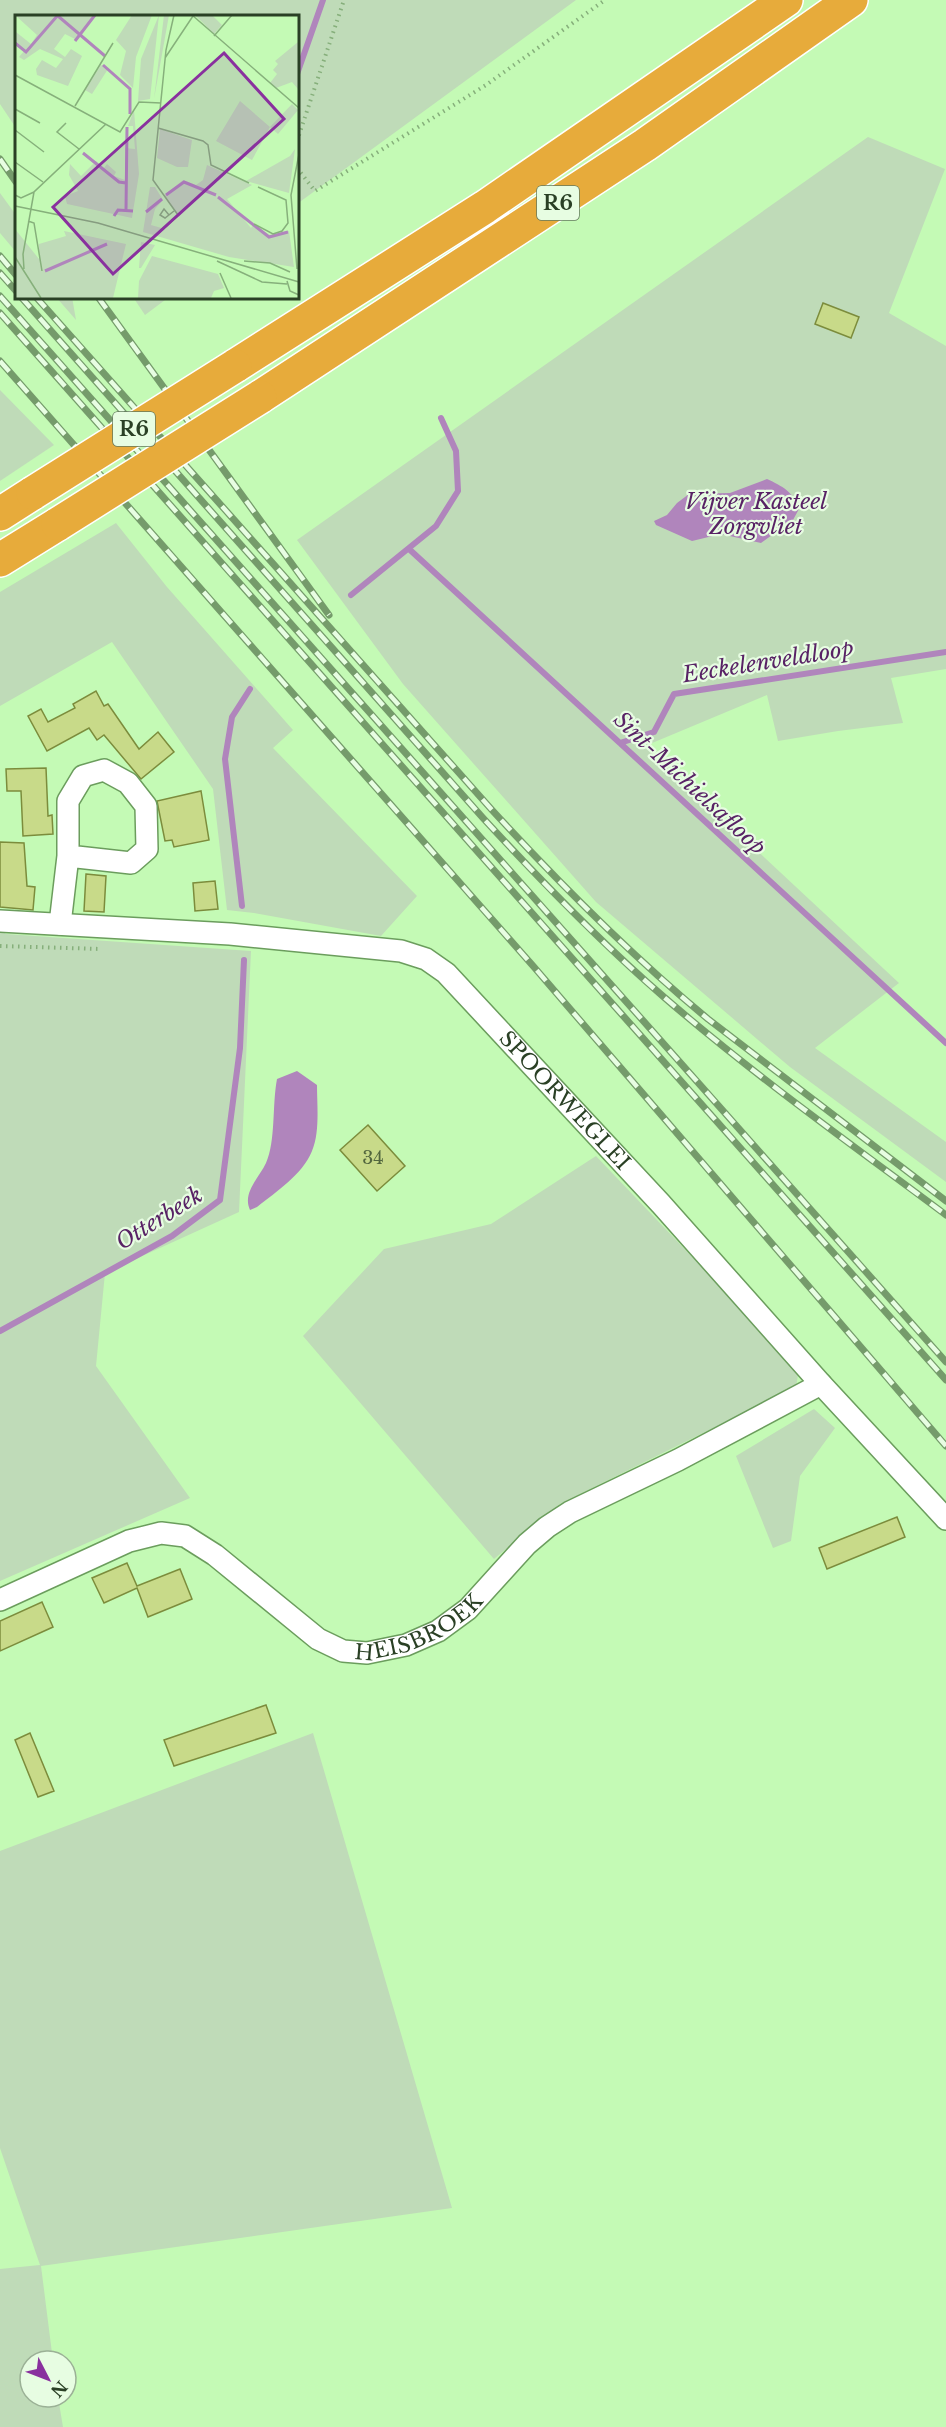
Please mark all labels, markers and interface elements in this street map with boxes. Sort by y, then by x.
inset map [15,15,298,298]
road number: R6 [537,186,579,220]
road number: R6 [113,412,155,446]
water label: Vijver Kasteel Zorgvliet [685,488,827,540]
water label: Eeckelenveldloop [680,635,856,689]
water label: Sint-Michielsafloop [608,706,771,861]
street label: SPOORWEGLEI [494,1026,636,1175]
house number: 34 [362,1147,384,1169]
water label: Otterbeek [111,1181,208,1256]
street label: HEISBROEK [354,1588,489,1667]
north arrow [18,2349,78,2409]
text: N [47,2377,72,2401]

